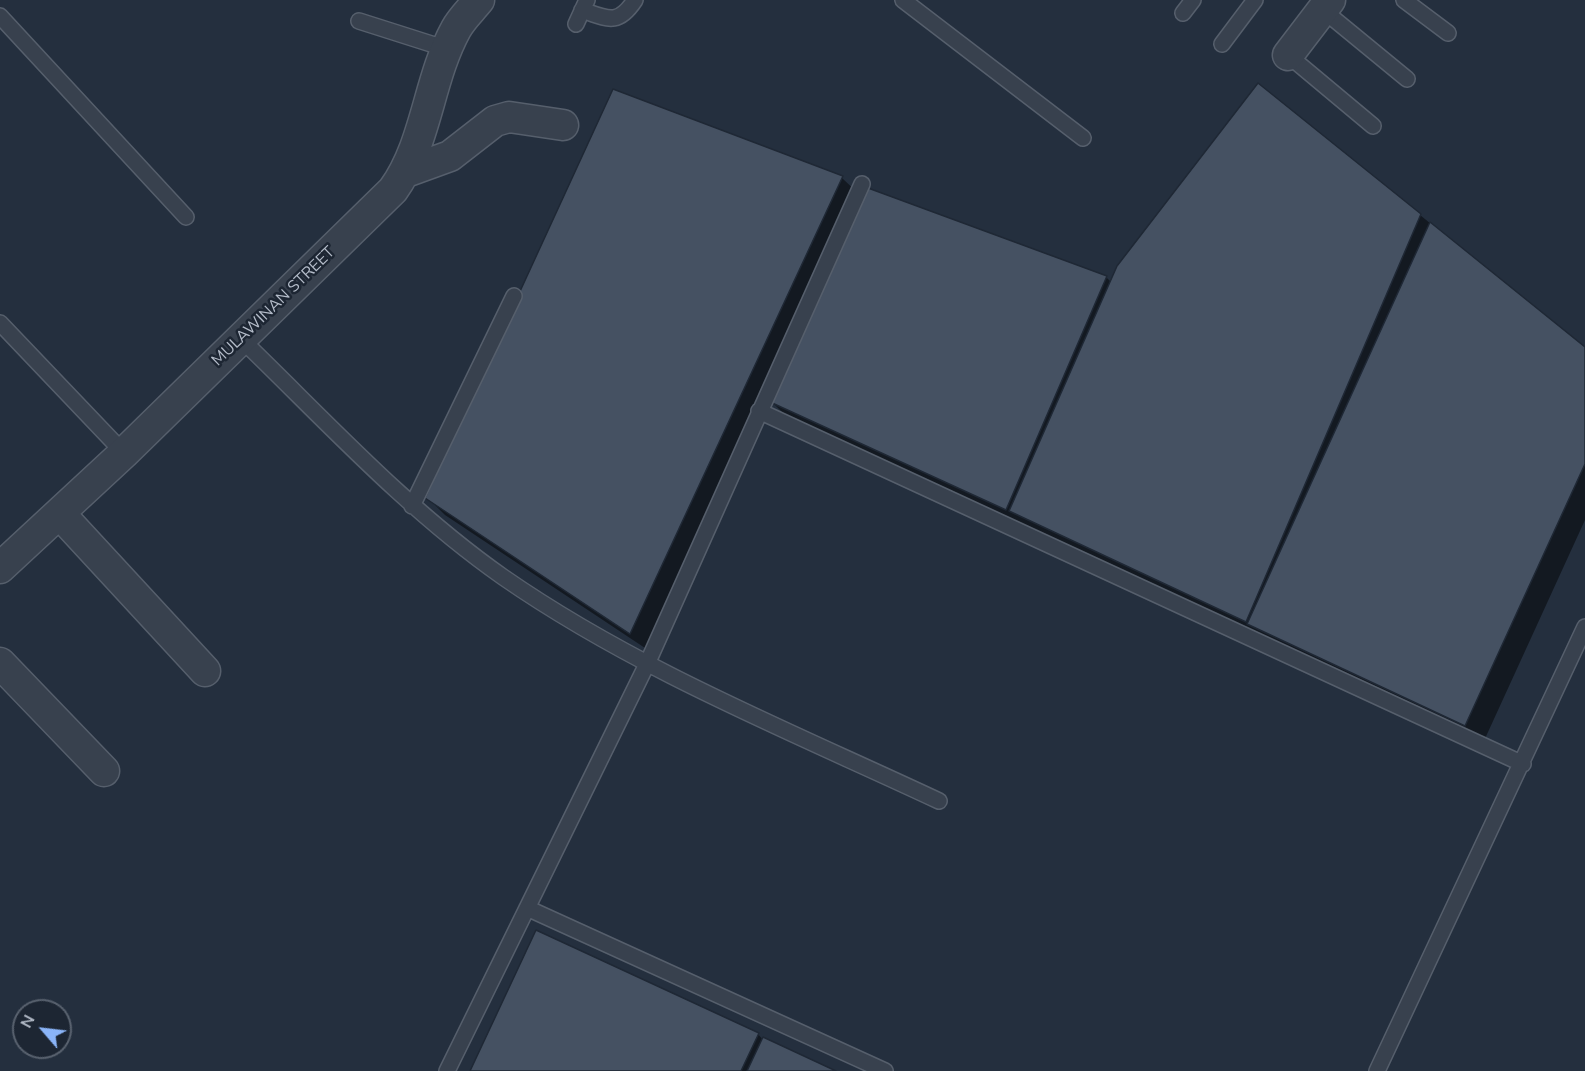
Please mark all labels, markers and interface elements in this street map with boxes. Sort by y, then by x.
street label: MULAWINAN STREET [208,243,340,371]
north arrow [12,999,72,1059]
text: N [15,1011,40,1032]

